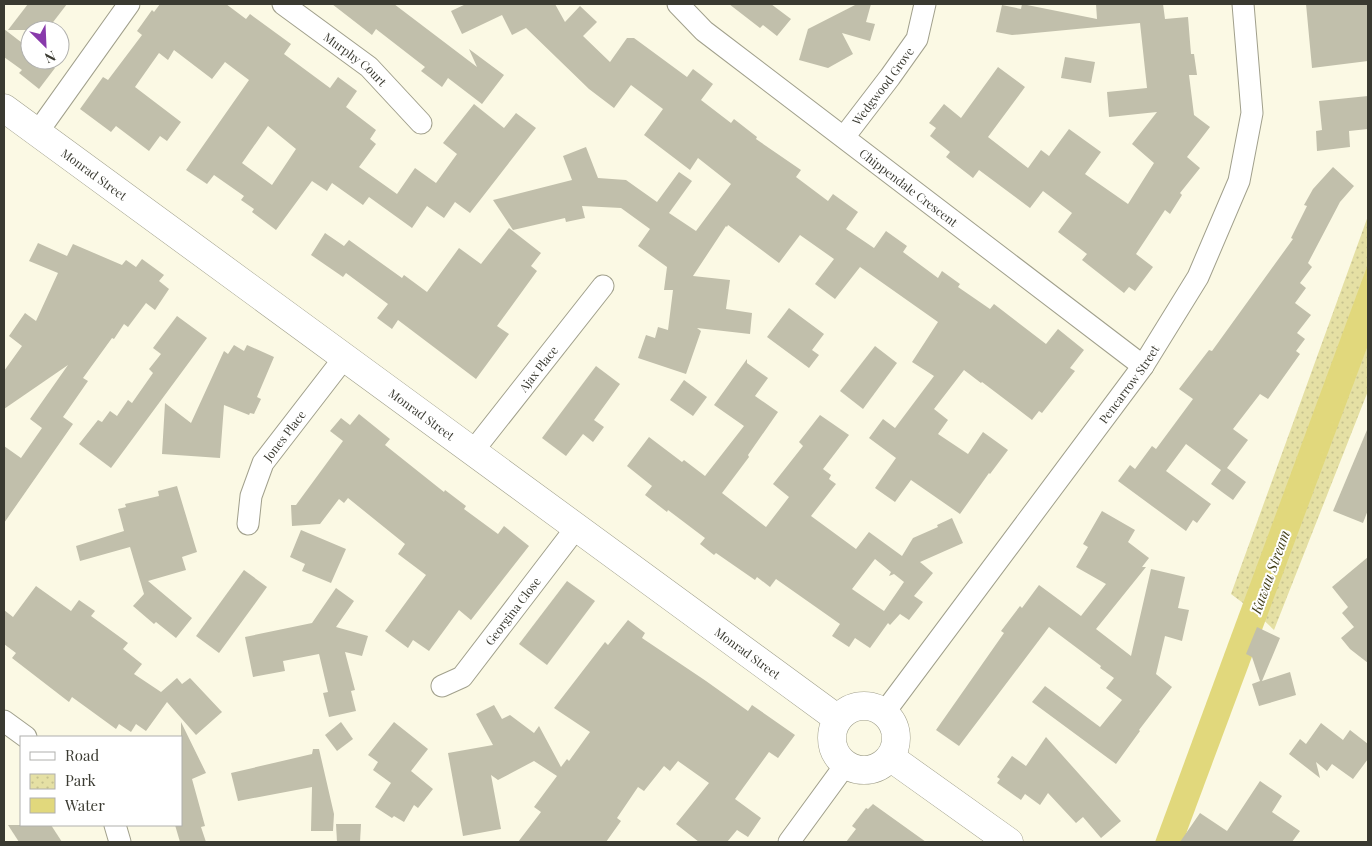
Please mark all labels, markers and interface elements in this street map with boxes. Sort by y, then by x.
north arrow [20,20,70,70]
street label: Murphy Court [321,29,391,90]
street label: Wedgwood Grove [848,44,917,129]
text: N [42,47,59,68]
street label: Monrad Street [58,145,131,204]
street label: Chippendale Crescent [856,145,962,230]
street label: Pencarrow Street [1095,341,1163,427]
street label: Ajax Place [514,342,561,396]
street label: Monrad Street [386,385,458,444]
street label: Jones Place [259,407,309,465]
water label: Kawau Stream [1246,528,1294,617]
street label: Georgina Close [481,574,544,648]
street label: Monrad Street [712,624,784,683]
legend [20,736,182,826]
text: Road [65,745,99,765]
text: Park [65,770,97,790]
text: Water [64,795,105,815]

